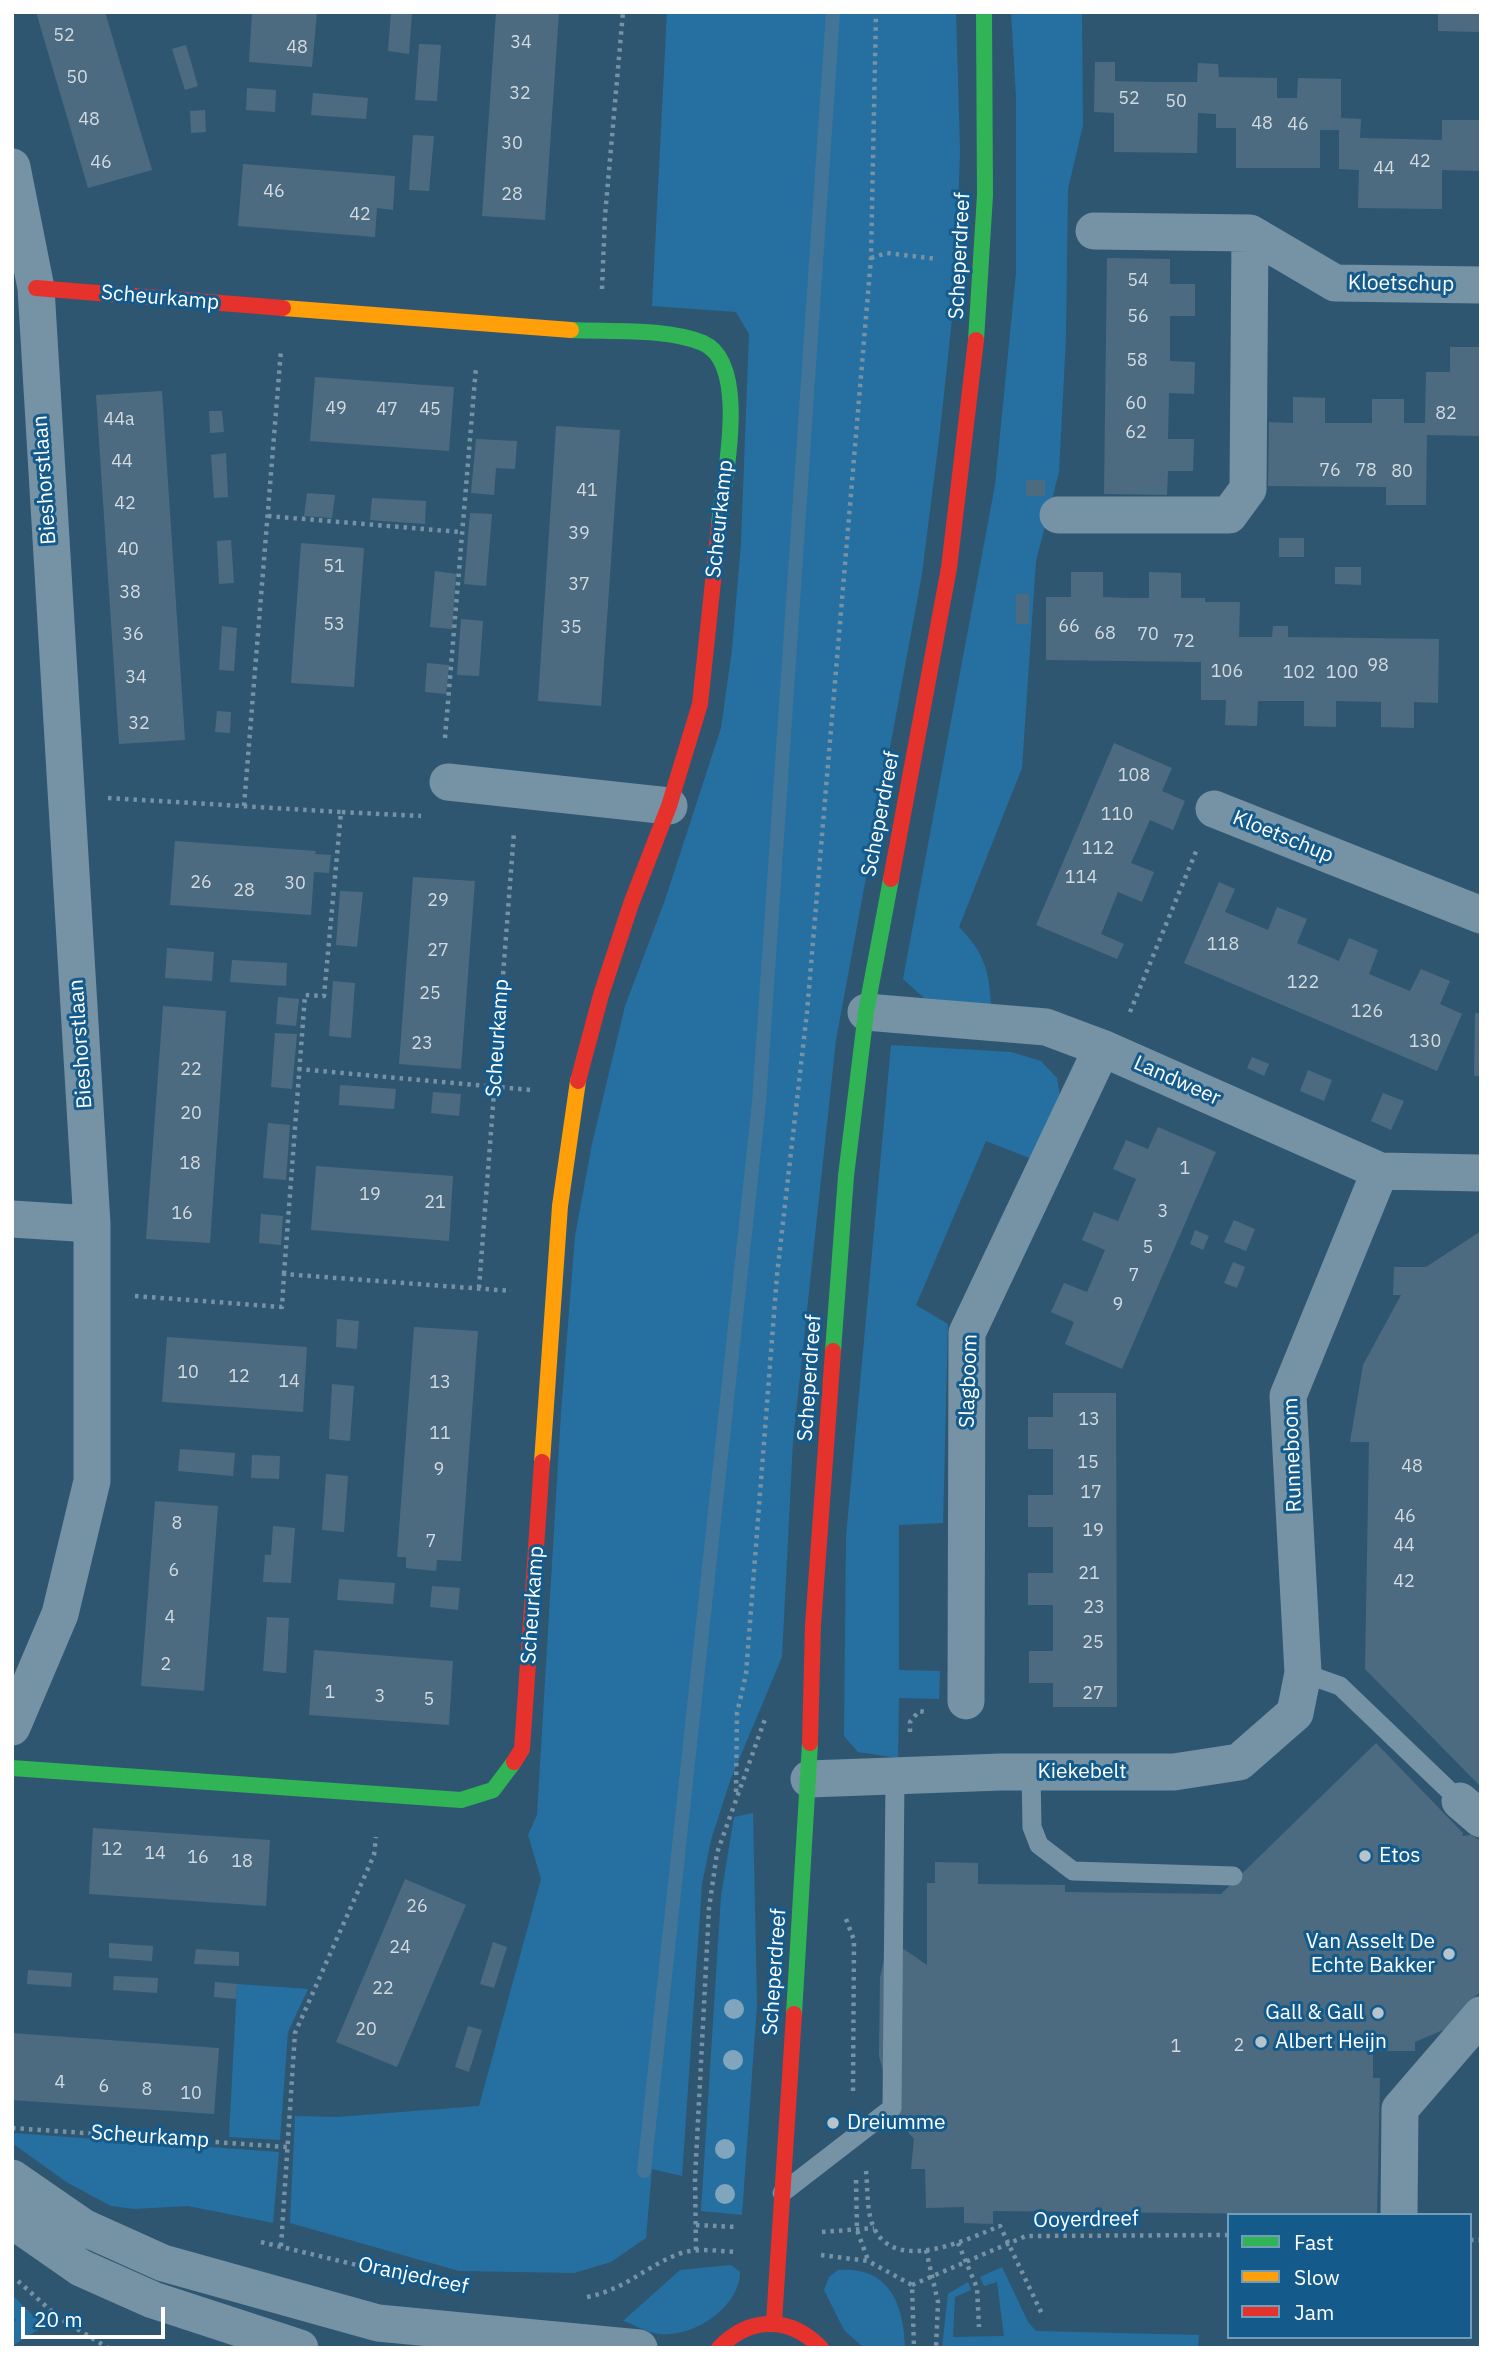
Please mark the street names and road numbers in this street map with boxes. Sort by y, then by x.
street label: Scheperdreef [944,192,976,320]
street label: Kloetschup [1348,270,1454,298]
street label: Scheurkamp [100,280,220,316]
street label: Bieshorstlaan [28,414,62,546]
street label: Scheurkamp [701,459,739,579]
street label: Scheperdreef [857,749,905,879]
street label: Kloetschup [1229,805,1337,869]
street label: Bieshorstlaan [64,978,98,1110]
street label: Scheurkamp [481,978,515,1098]
street label: Landweer [1130,1051,1224,1111]
street label: Scheperdreef [793,1314,827,1442]
street label: Slagboom [955,1333,983,1429]
street label: Runneboom [1278,1397,1308,1513]
street label: Scheurkamp [516,1545,550,1665]
street label: Kiekebelt [1037,1759,1127,1785]
street label: Scheperdreef [758,1908,792,2036]
street label: Scheurkamp [90,2120,210,2154]
street label: Ooyerdreef [1033,2206,1139,2234]
street label: Oranjedreef [356,2252,470,2300]

